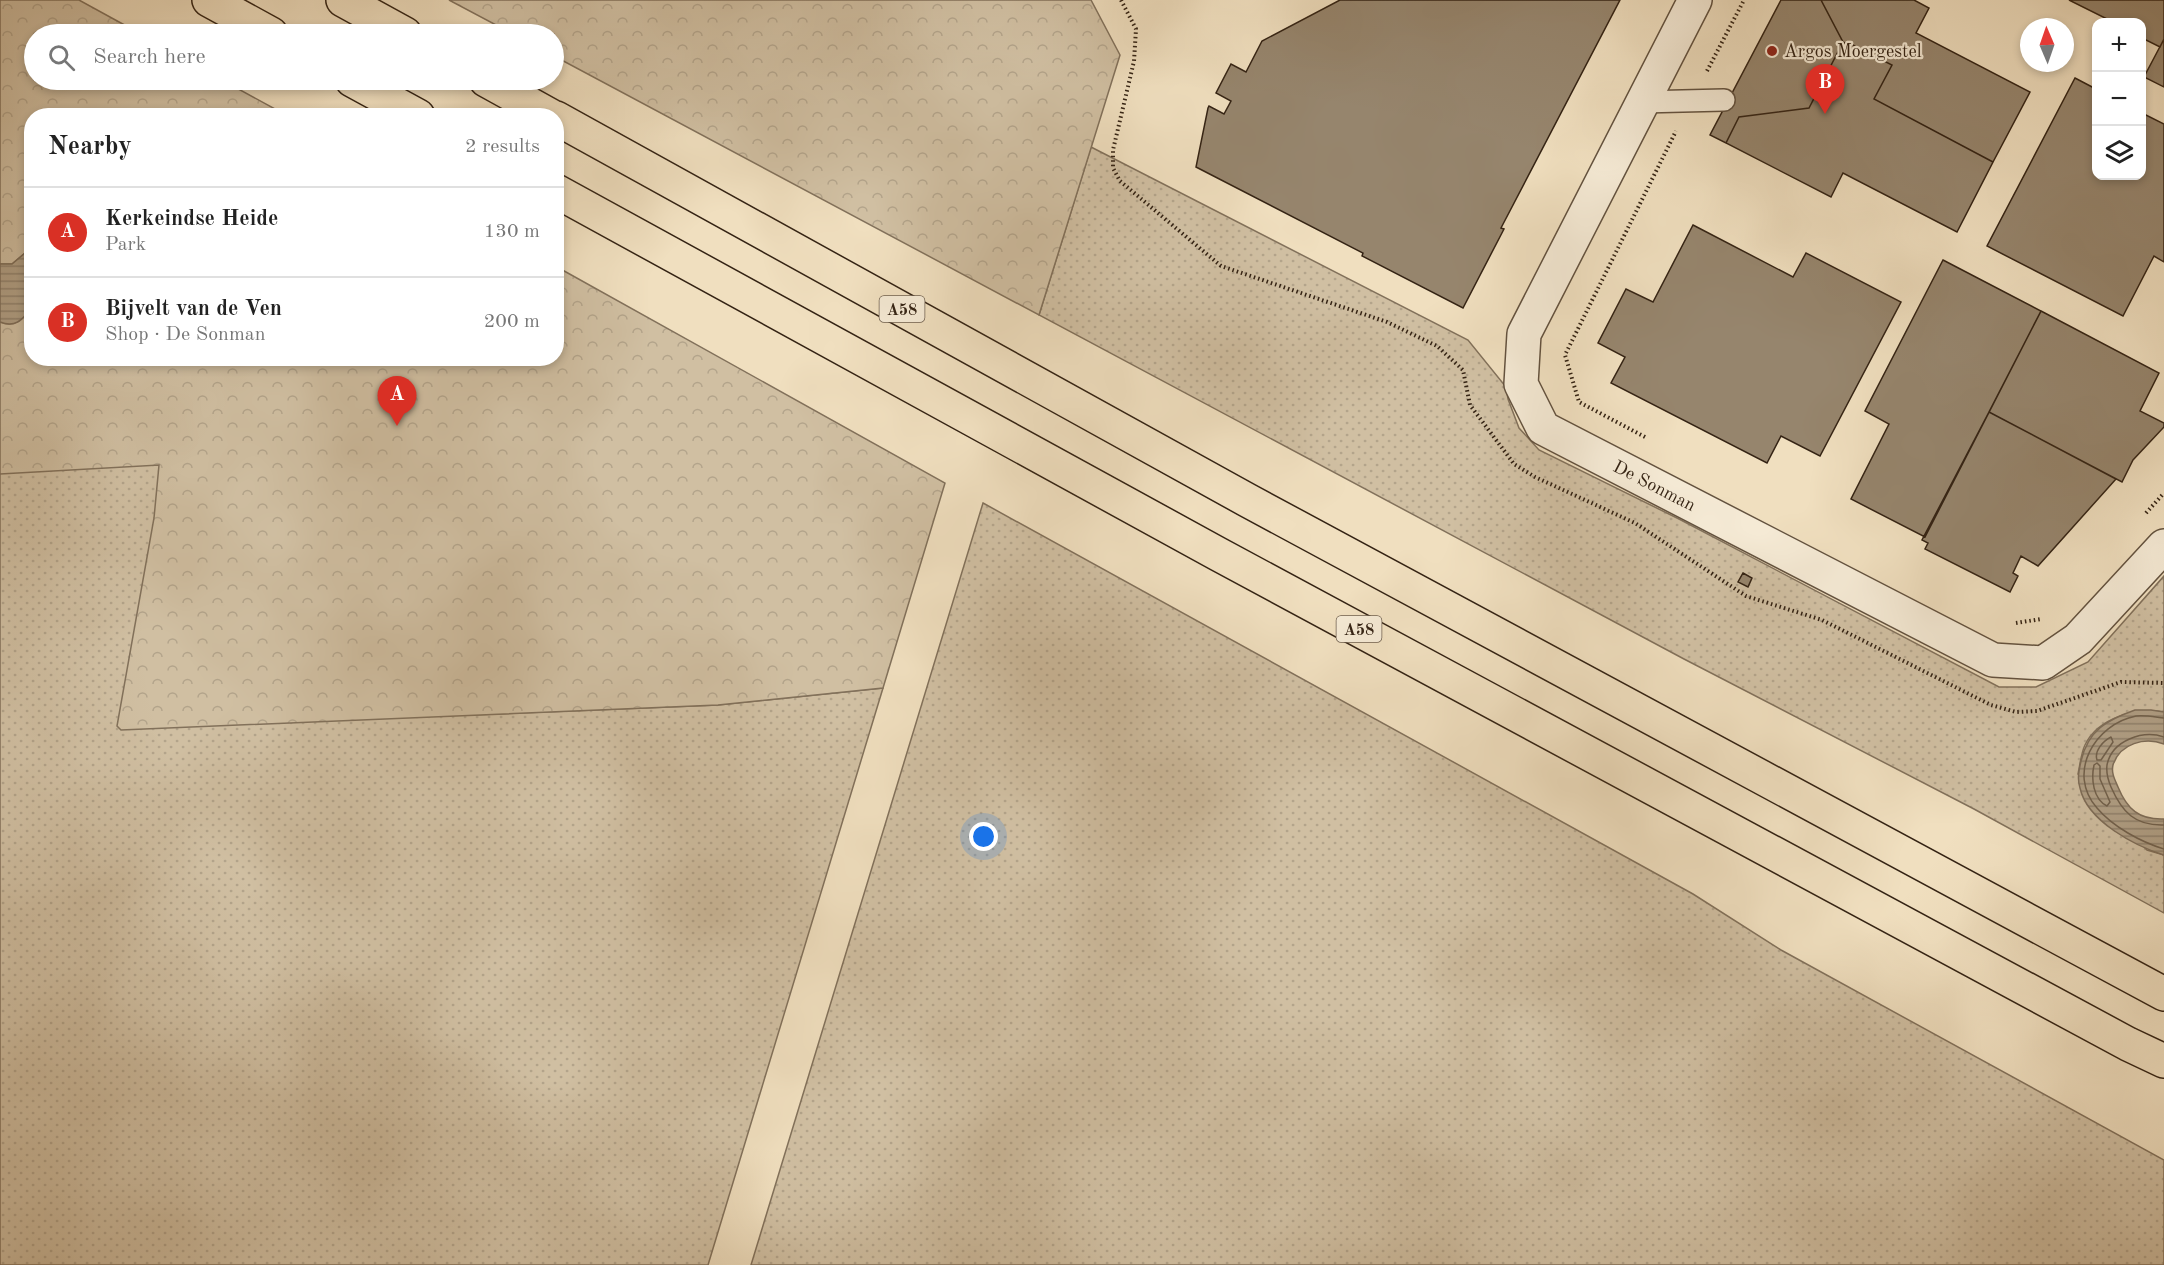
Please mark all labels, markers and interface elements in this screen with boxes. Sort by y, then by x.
north arrow [2020,18,2074,72]
map controls [2092,18,2146,180]
button: + [2092,18,2146,72]
search box [24,24,564,90]
icon: search [45,41,78,74]
place label: Argos Moergestel [1784,43,1922,61]
marker: Argos Moergestel [1765,44,1779,58]
text: Search here [93,46,206,68]
pin: B [1806,64,1844,114]
button: − [2092,72,2146,126]
button: layers [2092,126,2146,180]
text: Nearby [48,134,132,160]
text: 2 results [465,137,540,157]
text: Kerkeindse Heide [105,208,278,230]
text: A [60,222,75,242]
text: 130 m [484,222,540,242]
text: Park [105,235,146,255]
road number: A58 [880,296,924,322]
text: Bijvelt van de Ven [105,298,282,320]
text: B [60,312,75,332]
text: 200 m [484,312,540,332]
text: Shop · De Sonman [105,325,265,345]
pin: A [378,376,416,426]
street label: De Sonman [1610,458,1699,515]
road number: A58 [1336,616,1382,642]
your location [969,822,998,851]

